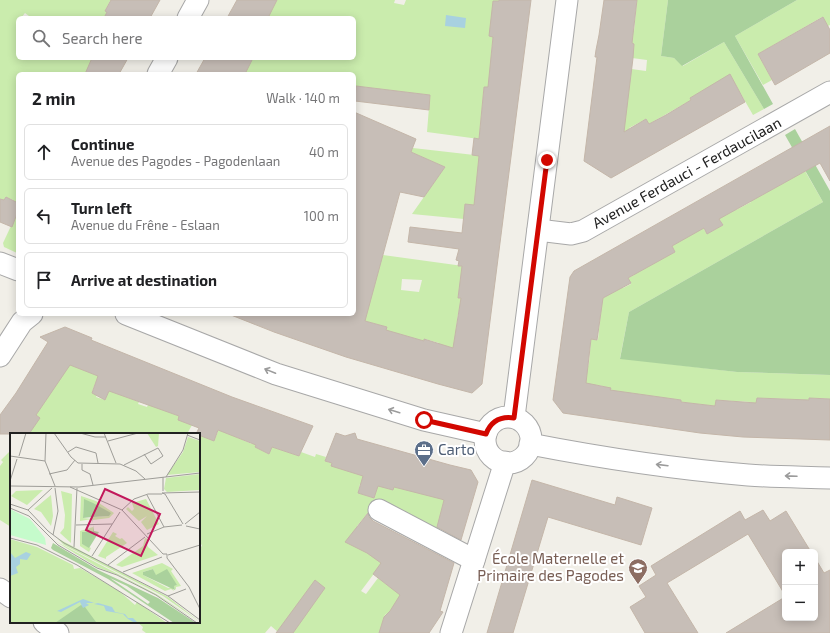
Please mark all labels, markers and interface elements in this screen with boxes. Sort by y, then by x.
search box [16,16,356,60]
icon: search [30,27,52,49]
text: Search here [62,29,143,47]
text: 2 min [32,88,75,108]
text: Walk · 140 m [266,90,340,106]
street label: Avenue Ferdauci - Ferdaucilaan [589,113,784,232]
text: Continue [71,135,134,153]
icon: ahead [33,141,55,163]
text: 40 m [309,144,339,160]
route end [538,151,556,169]
text: Avenue des Pagodes - Pagodenlaan [71,153,280,169]
text: Turn left [71,199,132,217]
icon: left [33,205,55,227]
text: 100 m [304,208,339,224]
text: Avenue du Frêne - Eslaan [71,217,220,233]
icon: arrive [33,269,55,291]
text: Arrive at destination [71,271,217,289]
one-way arrow [264,367,276,375]
one-way arrow [388,407,401,414]
route start [415,411,433,429]
inset map [10,433,200,623]
office icon: Carto [413,439,435,467]
place label: Carto [438,440,475,458]
one-way arrow [656,461,669,469]
one-way arrow [785,473,798,480]
place label: École Maternelle et Primaire des Pagodes [477,549,624,584]
map controls [782,549,818,621]
button: + [782,549,818,585]
school or university icon: École Maternelle et Primaire des Pagodes [627,557,649,585]
button: − [782,585,818,621]

